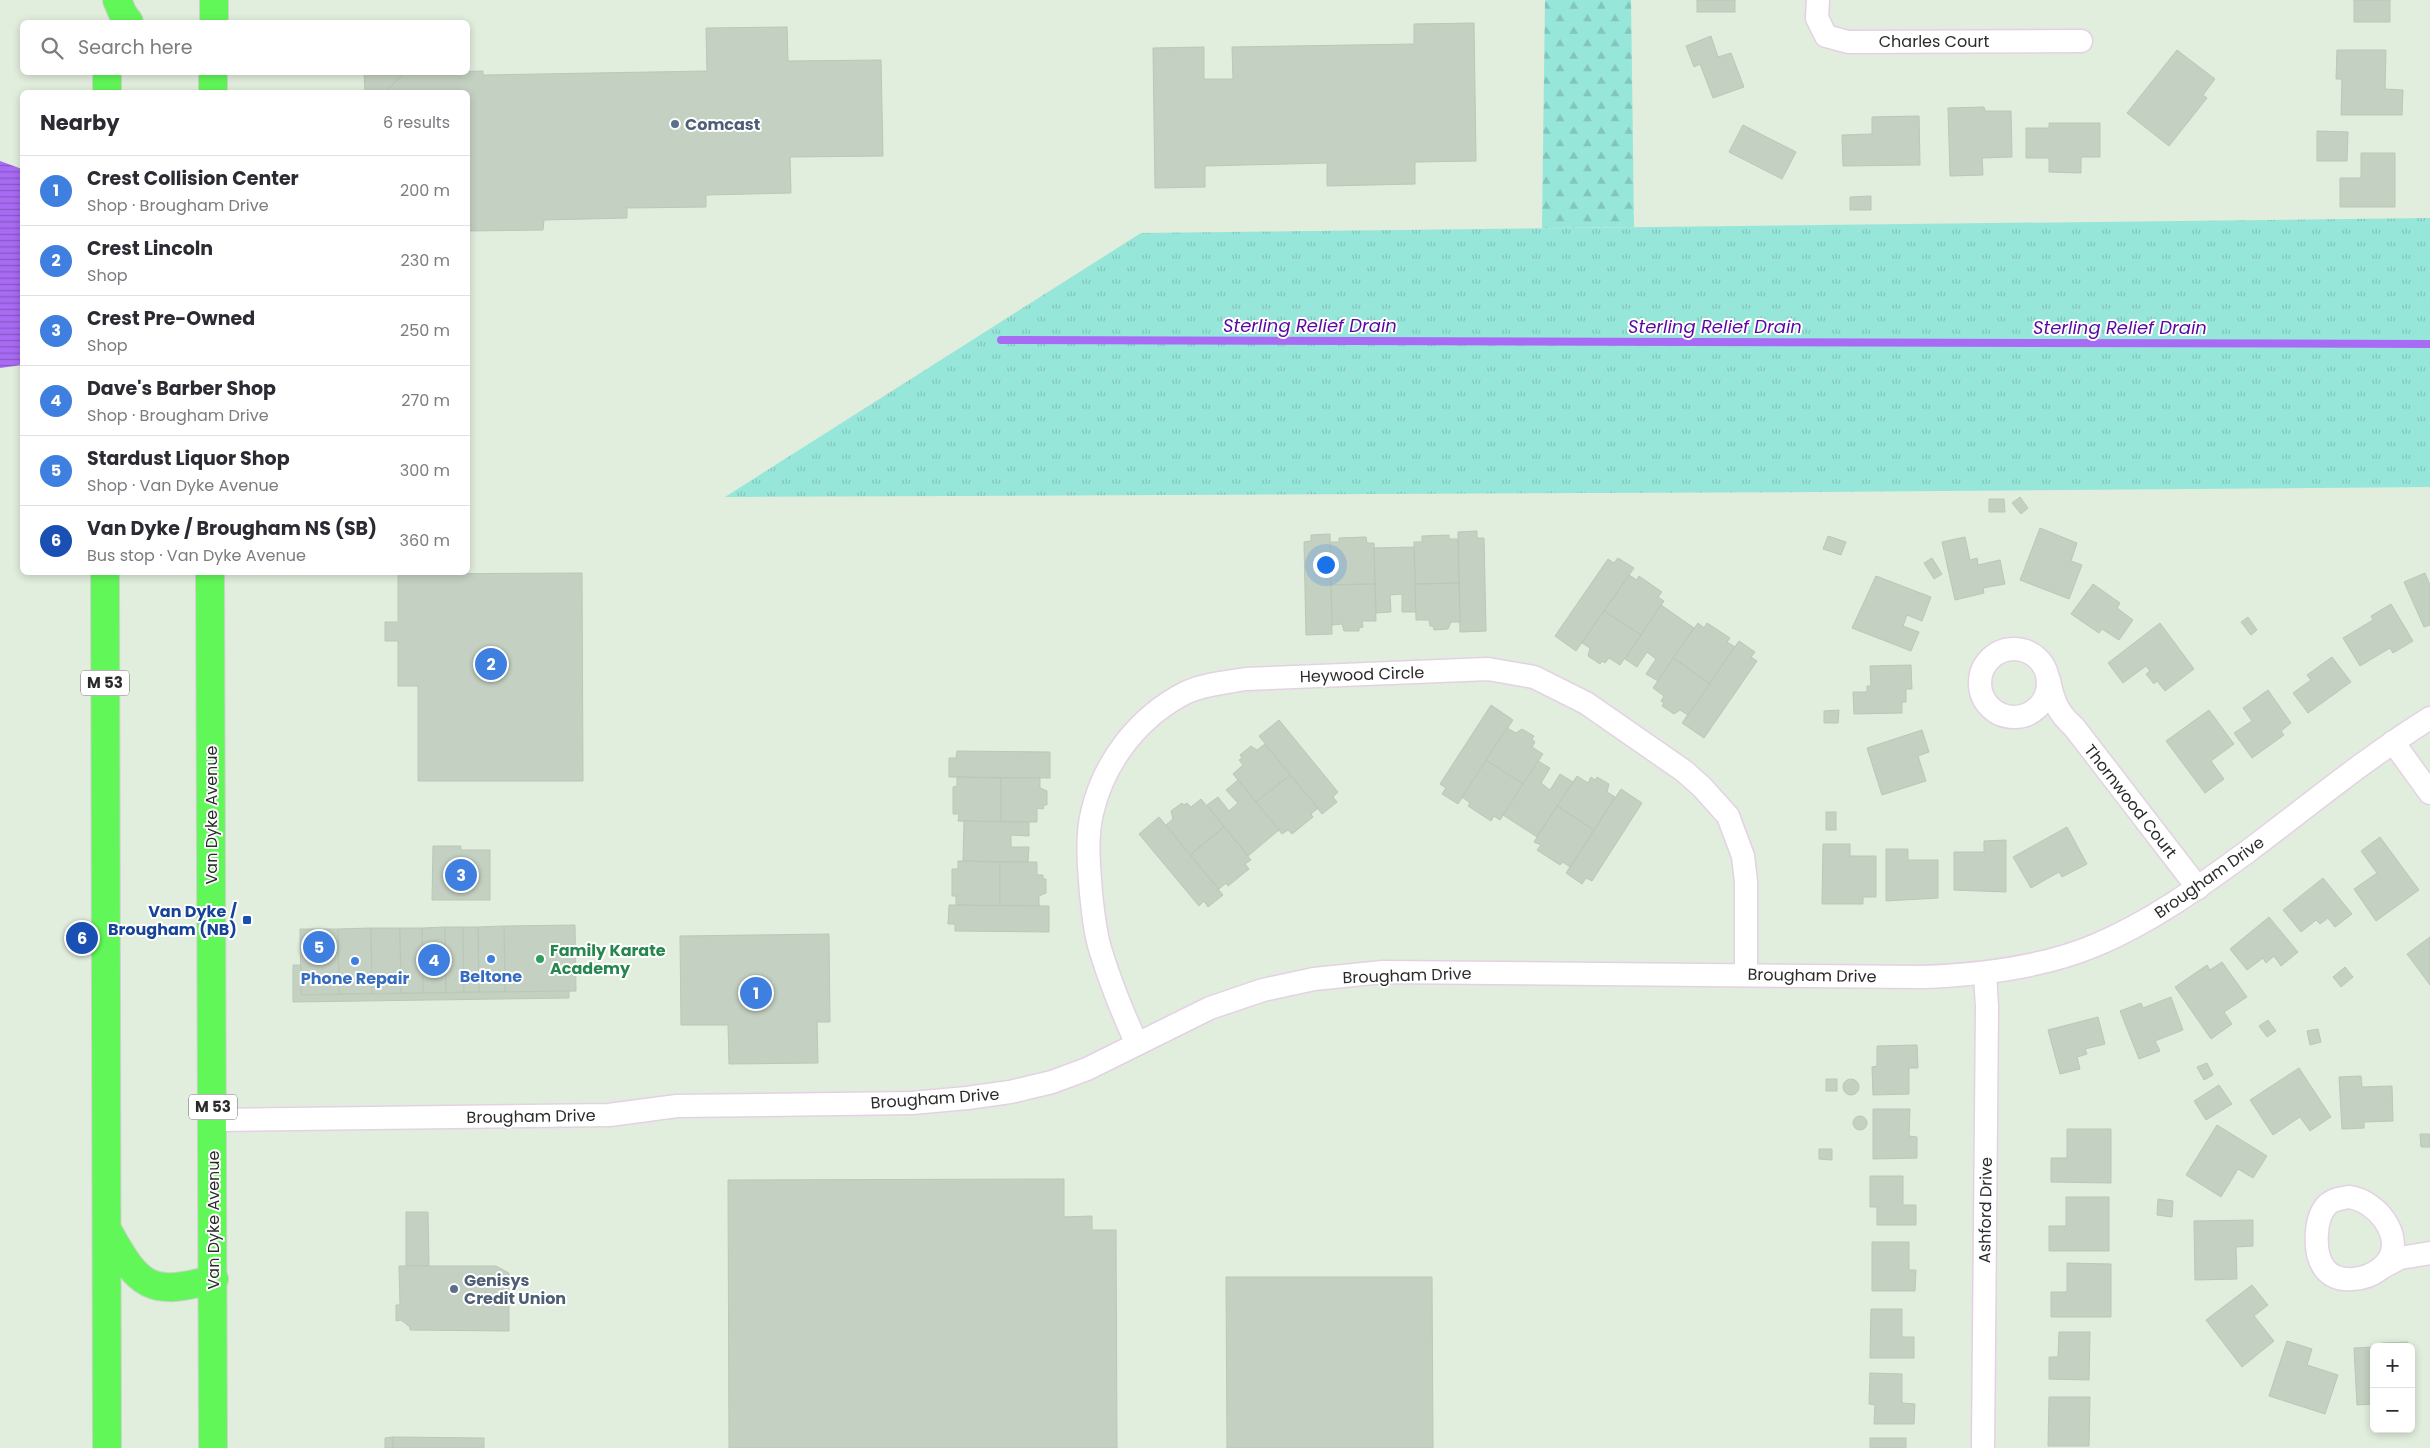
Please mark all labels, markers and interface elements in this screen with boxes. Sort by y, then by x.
search box [20,20,470,75]
street label: Charles Court [1879,30,1989,53]
icon: search [38,34,66,62]
text: Search here [78,34,192,61]
text: Nearby [40,108,120,137]
text: 6 results [383,111,450,134]
place label: Comcast [685,113,760,136]
marker: Comcast [669,118,681,130]
text: Crest Collision Center [87,165,299,192]
text: 1 [53,179,59,202]
text: 200 m [400,179,450,202]
text: Shop · Brougham Drive [87,194,269,217]
text: Crest Lincoln [87,235,213,262]
text: 2 [51,249,61,272]
text: 230 m [401,249,450,272]
text: Shop [87,264,128,287]
text: Crest Pre-Owned [87,305,255,332]
water label: Sterling Relief Drain [1223,313,1397,338]
water label: Sterling Relief Drain [1628,314,1802,339]
water label: Sterling Relief Drain [2033,315,2207,340]
text: 3 [51,319,61,342]
text: 250 m [400,319,450,342]
text: Shop [87,334,128,357]
text: Dave's Barber Shop [87,375,276,402]
text: 4 [51,389,61,412]
text: 270 m [401,389,450,412]
text: Shop · Brougham Drive [87,404,269,427]
text: Stardust Liquor Shop [87,445,290,472]
text: 5 [51,459,61,482]
text: 300 m [400,459,450,482]
text: Shop · Van Dyke Avenue [87,474,279,497]
text: Van Dyke / Brougham NS (SB) [87,515,377,542]
text: 6 [51,529,61,552]
text: 360 m [400,529,450,552]
text: Bus stop · Van Dyke Avenue [87,544,306,567]
your location [1313,552,1339,578]
pin: 2 [475,645,507,683]
street label: Heywood Circle [1299,661,1425,688]
road number: M 53 [81,670,129,696]
street label: Thornwood Court [2079,740,2182,863]
street label: Van Dyke Avenue [200,745,223,884]
street label: Brougham Drive [2150,831,2269,924]
pin: 3 [445,856,477,894]
place label: Van Dyke / Brougham (NB) [108,900,238,941]
marker: Van Dyke / Brougham (NB) [241,914,253,926]
pin: 6 [66,919,98,957]
pin: 5 [303,928,335,966]
place label: Family Karate Academy [550,939,666,980]
pin: 4 [418,941,450,979]
marker: Beltone [485,953,497,965]
marker: Family Karate Academy [534,953,546,965]
marker: Phone Repair [349,955,361,967]
street label: Brougham Drive [1342,962,1472,989]
street label: Brougham Drive [1747,963,1877,988]
place label: Beltone [460,965,522,988]
place label: Phone Repair [301,967,409,990]
pin: 1 [740,974,772,1012]
street label: Brougham Drive [870,1083,1000,1114]
road number: M 53 [189,1094,237,1120]
street label: Brougham Drive [466,1104,596,1129]
street label: Van Dyke Avenue [202,1150,225,1289]
street label: Ashford Drive [1973,1157,1998,1263]
place label: Genisys Credit Union [464,1269,566,1310]
marker: Genisys Credit Union [448,1283,460,1295]
map controls [2370,1343,2415,1433]
button: + [2370,1343,2415,1388]
button: − [2370,1388,2415,1433]

